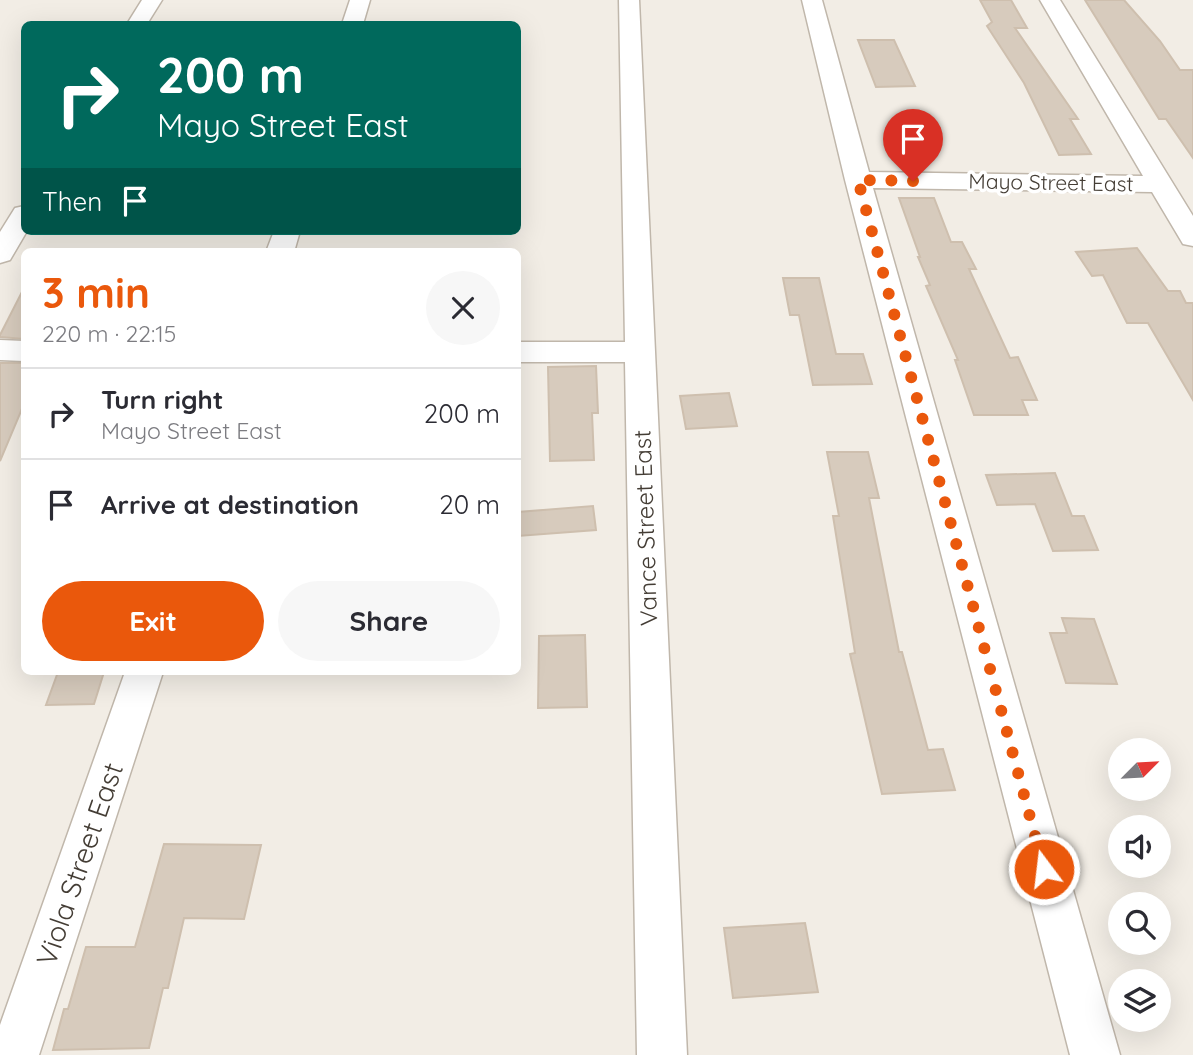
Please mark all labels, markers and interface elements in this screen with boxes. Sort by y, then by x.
text: 200 m [157,44,304,105]
icon: right [42,49,133,140]
text: Mayo Street East [157,105,409,145]
pin [883,109,943,181]
icon: arrive [894,120,932,158]
street label: Mayo Street East [968,168,1134,196]
icon: arrive [116,182,154,220]
text: Then [42,185,102,218]
text: 3 min [42,266,150,319]
button: close [426,271,500,345]
text: 220 m · 22:15 [42,319,176,348]
text: Turn right [101,383,223,416]
icon: right [42,395,80,433]
text: 200 m [424,397,500,430]
text: Mayo Street East [101,416,282,445]
street label: Vance Street East [627,429,663,627]
icon: arrive [42,486,80,524]
text: Arrive at destination [101,488,359,521]
text: 20 m [439,488,500,521]
button: Exit [42,581,264,661]
button: Share [278,581,500,661]
north arrow [1108,738,1171,802]
map controls [1108,738,1171,1032]
street label: Viola Street East [28,758,130,970]
button: sound [1108,815,1171,878]
position arrow [1007,832,1081,906]
button: search [1108,892,1171,955]
button: layers [1108,969,1171,1032]

